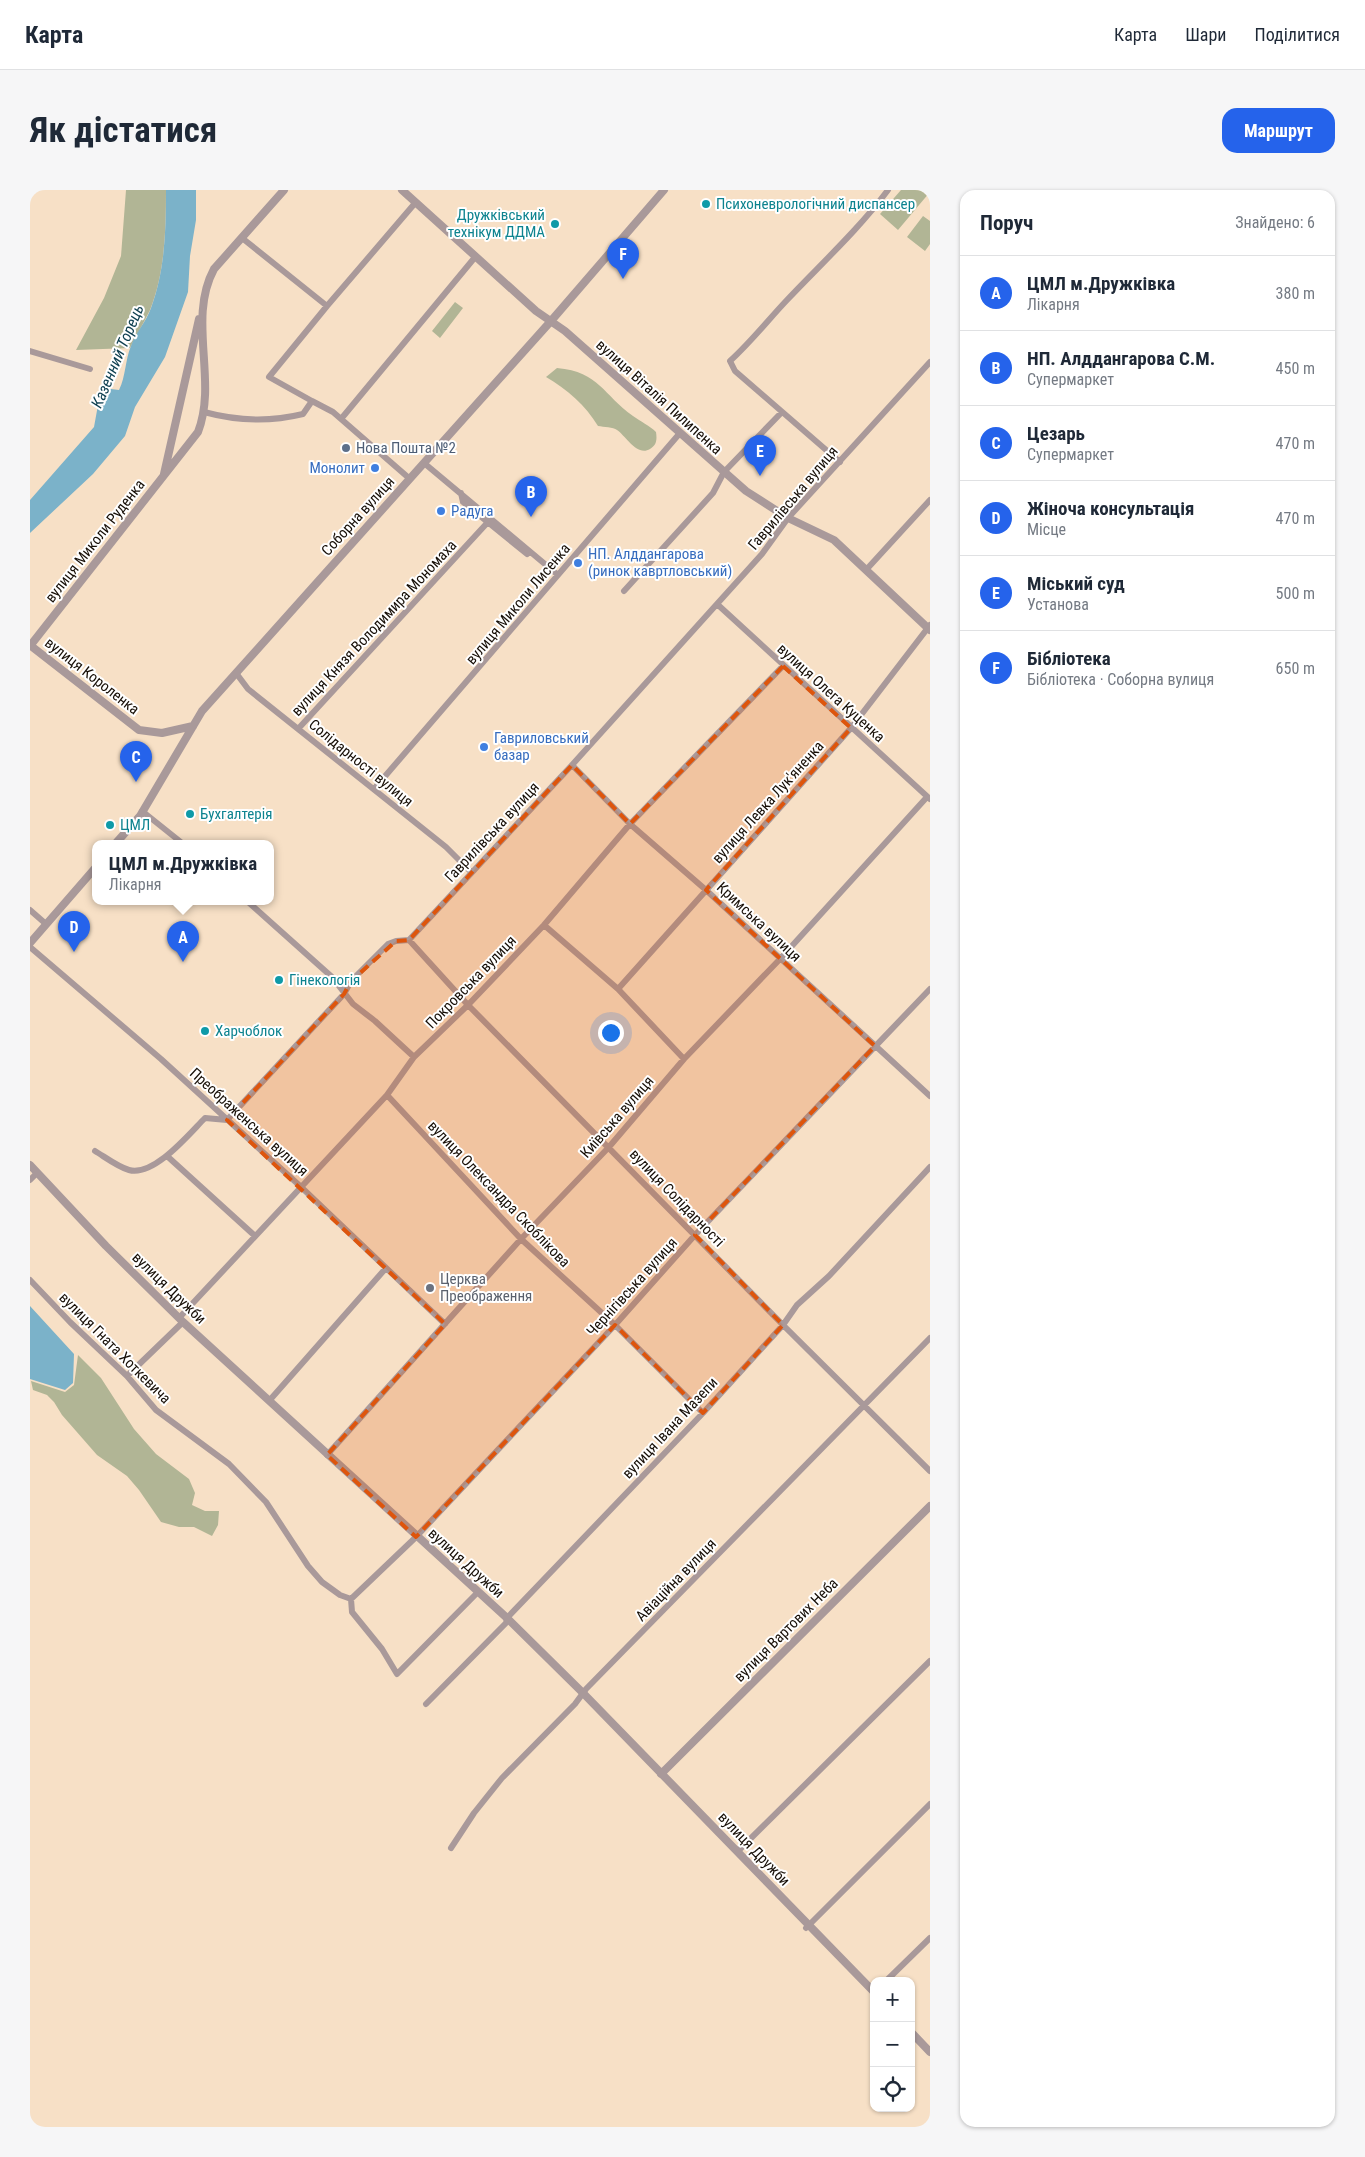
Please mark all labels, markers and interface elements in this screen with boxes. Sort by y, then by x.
text: Карта [25,21,83,49]
text: Карта [1114,24,1157,45]
text: Шари [1185,24,1226,45]
text: Поділитися [1254,24,1340,45]
button: Маршрут [1222,108,1335,153]
text: Як дістатися [30,110,217,151]
place label: Психоневрологічний диспансер [716,195,915,213]
marker: Психоневрологічний диспансер [700,198,712,210]
place label: Дружківський технікум ДДМА [448,206,545,241]
text: Поруч [980,211,1033,235]
text: Знайдено: 6 [1235,213,1315,232]
marker: Дружківський технікум ДДМА [549,218,561,230]
pin: F [607,238,639,279]
text: ЦМЛ м.Дружківка [1027,272,1175,295]
text: A [991,284,1001,303]
text: 380 m [1276,284,1315,303]
text: Лікарня [1027,295,1080,314]
water label: Казенний Торець [87,301,148,411]
street label: вулиця Віталія Пилипенка [592,336,726,458]
text: НП. Алддангарова С.М. [1027,347,1215,370]
text: B [992,359,1000,378]
text: 450 m [1276,359,1315,378]
text: Супермаркет [1027,370,1114,389]
text: Цезарь [1027,422,1085,445]
text: C [991,434,1001,453]
text: 470 m [1276,434,1315,453]
pin: E [744,435,776,476]
place label: Нова Пошта №2 [356,439,456,457]
marker: Нова Пошта №2 [340,442,352,454]
street label: Гаврилівська вулиця [744,442,842,554]
text: Супермаркет [1027,445,1114,464]
place label: Монолит [309,459,365,477]
marker: Монолит [369,462,381,474]
street label: Соборна вулиця [318,473,398,559]
street label: вулиця Миколи Руденка [41,476,149,606]
pin: B [515,476,547,517]
text: Жіноча консультація [1027,497,1194,520]
place label: Радуга [451,502,493,520]
marker: Радуга [435,505,447,517]
text: D [991,509,1001,528]
text: 470 m [1276,509,1315,528]
text: Місце [1027,520,1066,539]
street label: вулиця Князя Володимира Мономаха [288,536,460,720]
street label: вулиця Миколи Лисенка [462,540,574,668]
place label: НП. Алддангарова (ринок кавртловський) [588,545,732,580]
marker: НП. Алддангарова (ринок кавртловський) [572,557,584,569]
text: Міський суд [1027,572,1125,595]
text: E [992,584,1000,603]
text: 500 m [1276,584,1315,603]
text: Установа [1027,595,1089,614]
street label: вулиця Короленка [41,634,143,718]
street label: вулиця Олега Куценка [774,640,888,746]
text: Бібліотека [1027,647,1111,670]
text: F [992,659,1000,678]
text: 650 m [1276,659,1315,678]
text: Бібліотека · Соборна вулиця [1027,670,1214,689]
street label: Солідарності вулиця [305,715,417,811]
place label: Гавриловський базар [494,729,589,764]
street label: вулиця Левка Лук'яненка [708,737,828,867]
pin: C [120,741,152,782]
marker: Гавриловський базар [478,741,490,753]
street label: Гаврилівська вулиця [441,778,543,886]
place label: Бухгалтерія [200,805,272,823]
marker: Бухгалтерія [184,808,196,820]
place label: ЦМЛ [120,816,150,834]
marker: ЦМЛ [104,819,116,831]
popup [92,840,274,905]
text: ЦМЛ м.Дружківка [109,852,257,875]
text: Лікарня [109,875,161,894]
street label: Кримська вулиця [713,878,805,966]
pin: D [58,911,90,952]
pin: A [167,921,199,962]
street label: Покровська вулиця [422,932,520,1032]
place label: Гінекологія [289,971,360,989]
marker: Гінекологія [273,974,285,986]
your location [598,1020,624,1046]
place label: Харчоблок [215,1022,282,1040]
marker: Харчоблок [199,1025,211,1037]
street label: Преображенська вулиця [186,1064,312,1180]
street label: Київська вулиця [576,1072,658,1162]
street label: вулиця Олександра Скоблікова [424,1117,574,1271]
street label: вулиця Солідарності [626,1145,728,1251]
street label: Чернігівська вулиця [583,1234,681,1340]
street label: вулиця Дружби [128,1248,210,1328]
place label: Церква Преображення [440,1270,532,1305]
marker: Церква Преображення [424,1282,436,1294]
street label: вулиця Гната Хоткевича [55,1288,175,1408]
street label: вулиця Івана Мазепи [619,1374,721,1482]
street label: вулиця Дружби [424,1524,508,1602]
street label: Авіаційна вулиця [632,1535,720,1625]
street label: вулиця Вартових Неба [730,1574,842,1686]
street label: вулиця Дружби [714,1808,794,1890]
map controls [870,1977,915,2112]
button: + [870,1977,915,2022]
button: − [870,2022,915,2067]
button: locate [870,2067,915,2112]

